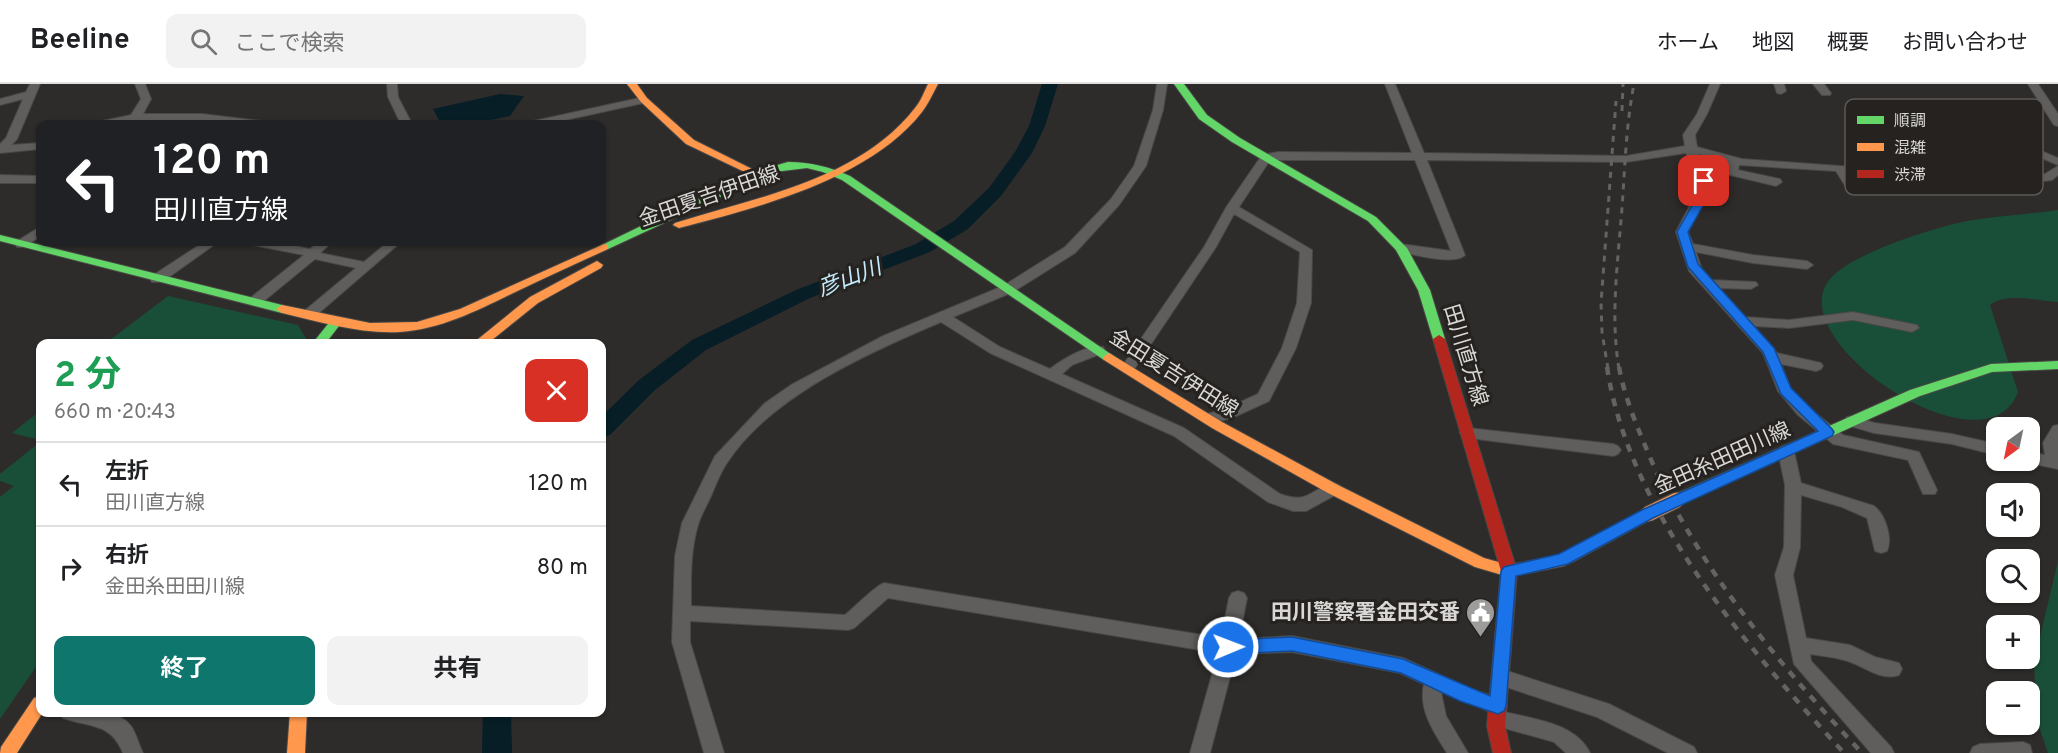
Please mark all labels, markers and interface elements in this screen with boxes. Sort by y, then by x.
search box [166,14,586,68]
text: Beeline [30,23,130,59]
icon: search [187,25,220,58]
text: ホーム [1657,30,1719,57]
text: 地図 [1752,30,1794,57]
text: 概要 [1827,30,1869,57]
text: お問い合わせ [1902,30,2028,57]
text: ここで検索 [235,31,345,58]
legend [1845,99,2043,195]
text: 順調 [1894,112,1926,132]
text: 120 m [153,136,270,189]
text: 混雑 [1894,139,1926,159]
icon: left [54,144,132,222]
pin [1678,155,1729,206]
street label: 金田夏吉伊田線 [636,161,783,234]
icon: arrive [1687,164,1720,197]
text: 渋滞 [1894,166,1926,186]
text: 田川直方線 [153,195,288,229]
water label: 彦山川 [814,254,887,304]
street label: 田川直方線 [1436,301,1493,410]
street label: 金田夏吉伊田線 [1104,324,1243,425]
text: 2 分 [54,354,121,400]
button: close [525,359,588,422]
text: 660 m · 20:43 [54,400,176,426]
street label: 金田糸田田川線 [1650,417,1795,502]
north arrow [1986,417,2040,471]
map controls [1986,417,2040,735]
text: 左折 [105,459,149,486]
icon: left [54,468,87,501]
text: 120 m [528,471,588,498]
button: sound [1986,483,2040,537]
text: 田川直方線 [105,491,205,517]
text: 右折 [105,543,149,570]
button: search [1986,549,2040,603]
icon: right [54,552,87,585]
text: 80 m [537,555,588,582]
text: 金田糸田田川線 [105,575,245,601]
public building icon: 田川警察署金田交番 [1465,596,1497,638]
place label: 田川警察署金田交番 [1271,600,1460,627]
position arrow [1196,615,1260,679]
button: + [1986,615,2040,669]
button: 終了 [54,636,315,705]
button: 共有 [327,636,588,705]
button: − [1986,681,2040,735]

